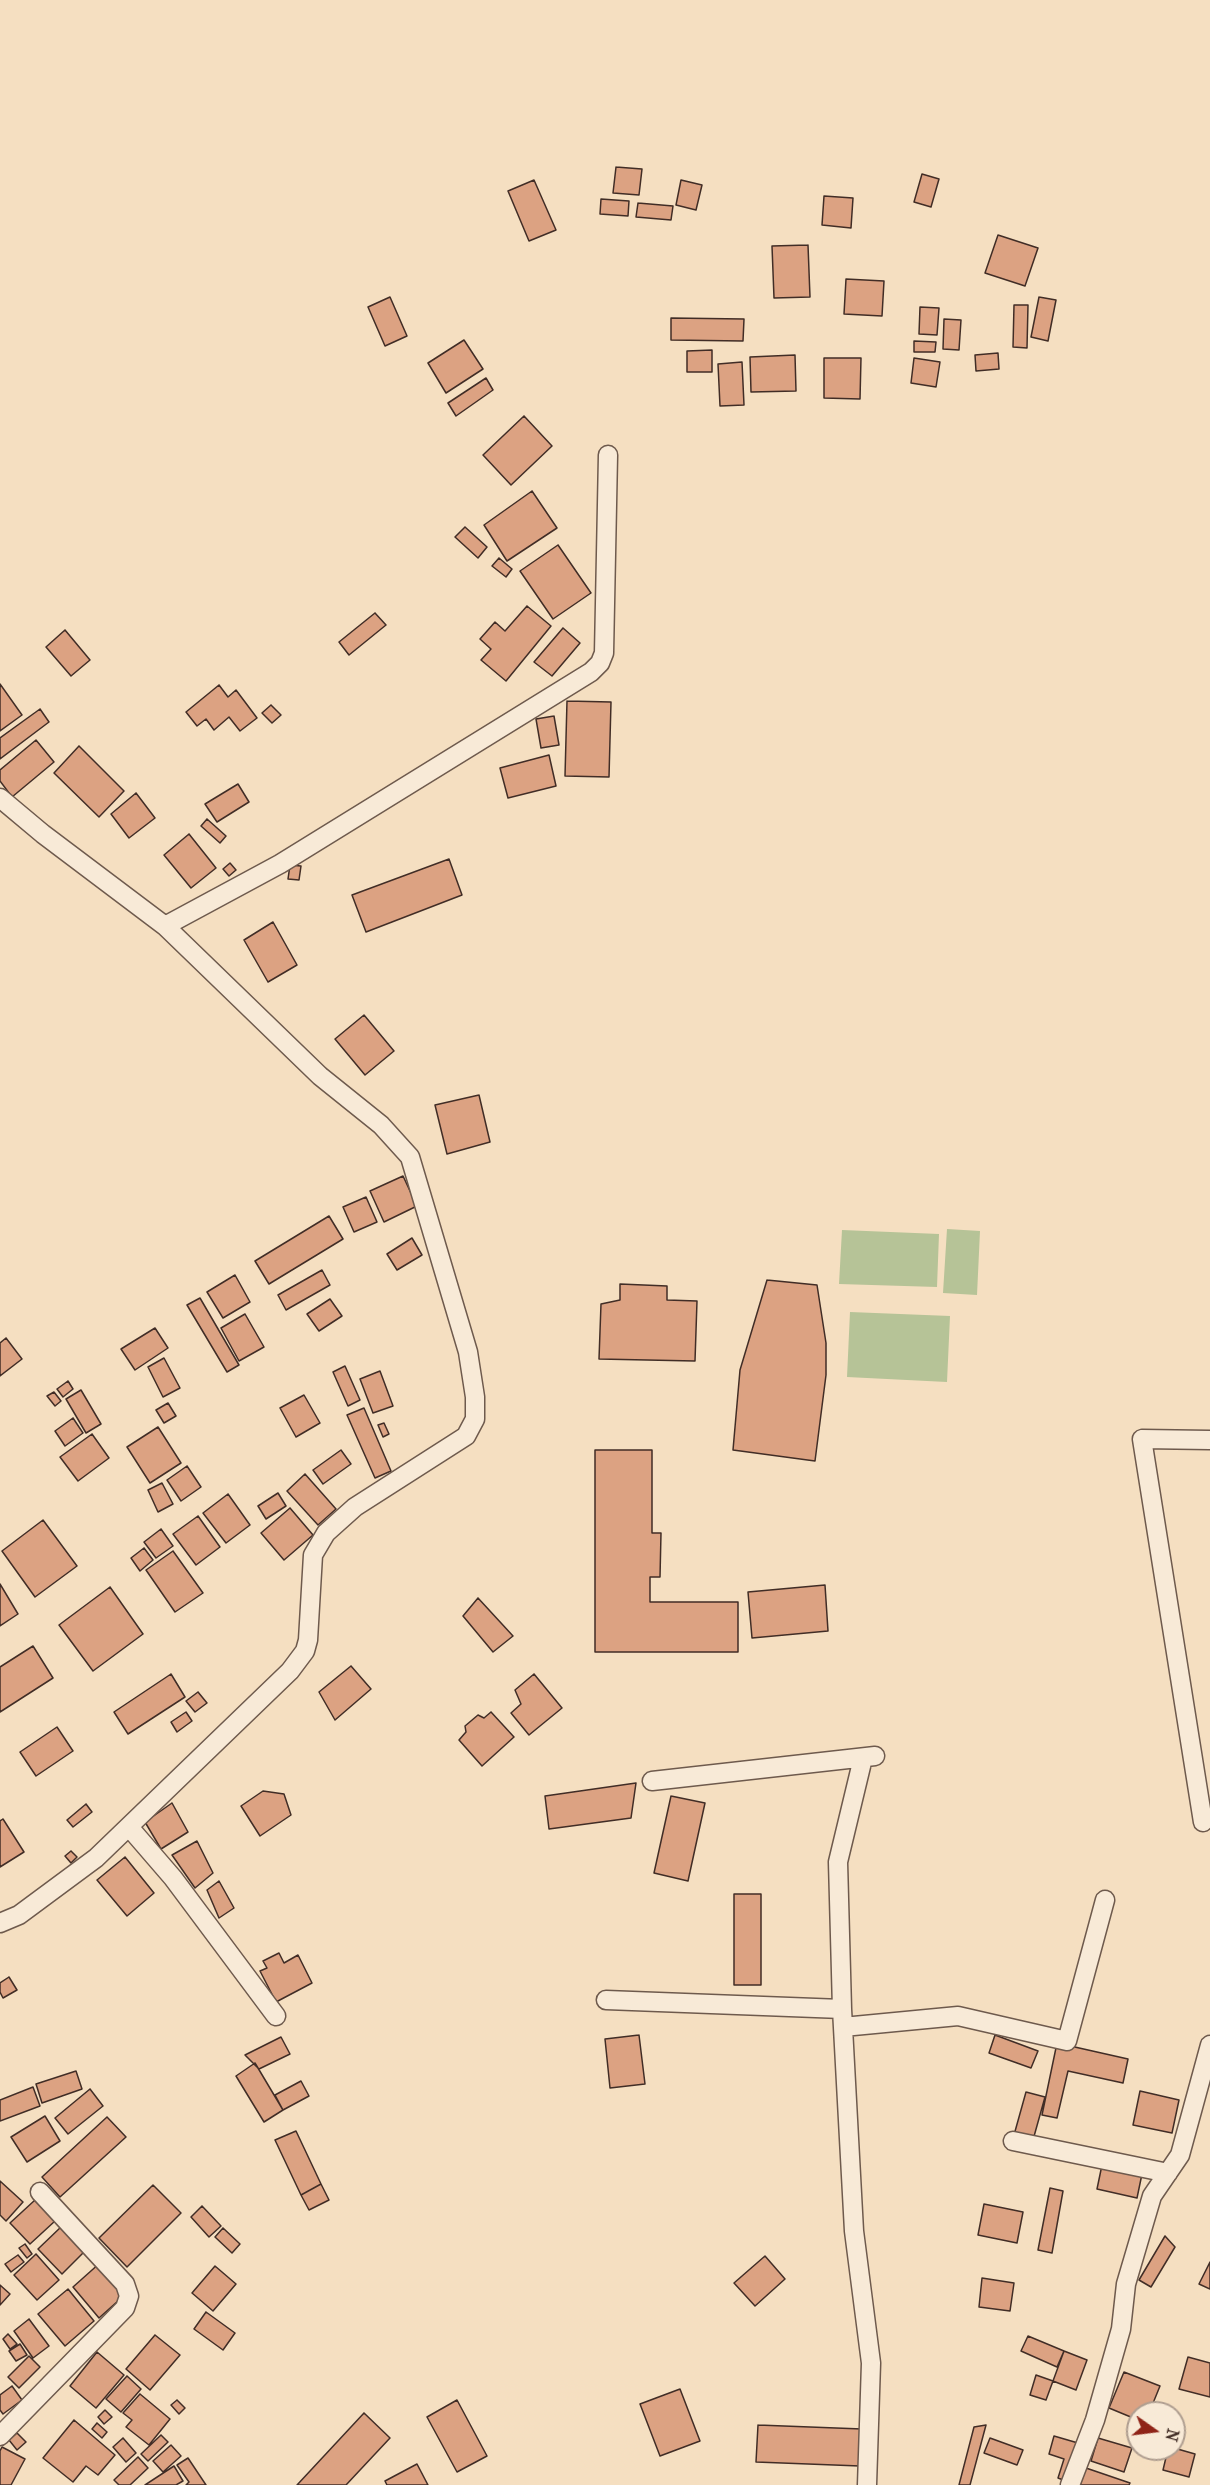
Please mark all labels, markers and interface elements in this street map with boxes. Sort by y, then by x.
north arrow [1126,2401,1186,2461]
text: N [1161,2427,1183,2443]

